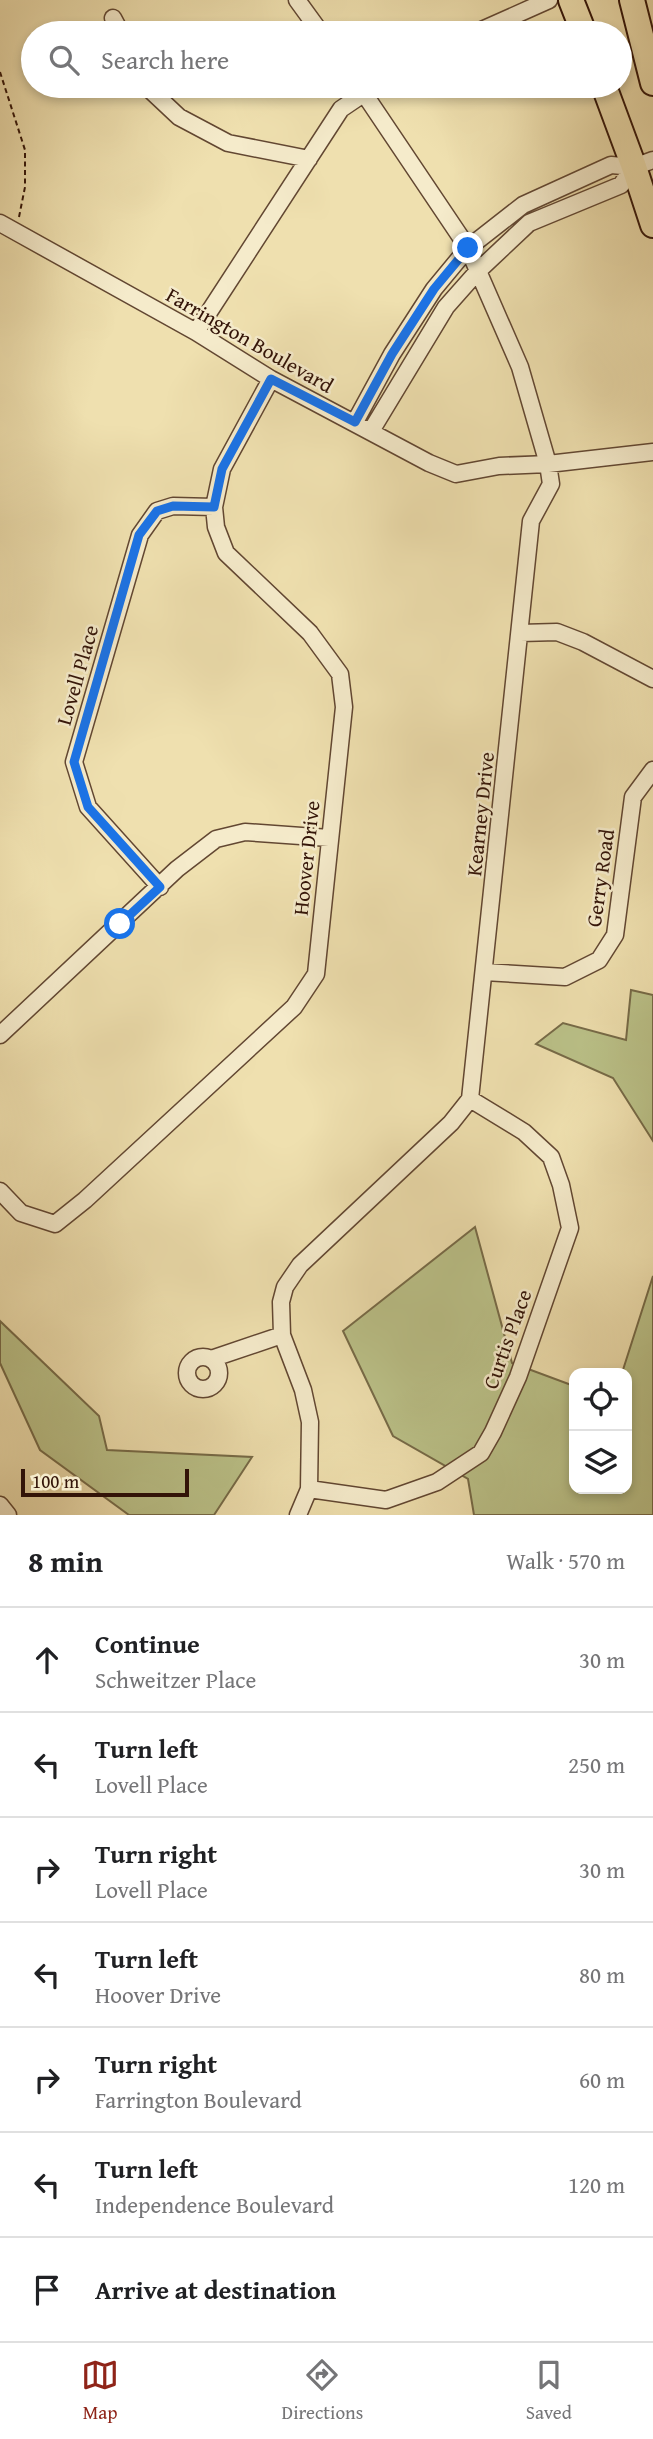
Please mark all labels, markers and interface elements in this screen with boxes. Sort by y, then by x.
search box [21,21,632,98]
text: Search here [101,40,229,79]
icon: search [45,41,83,79]
route end [452,232,483,263]
street label: Farrington Boulevard [161,279,340,401]
street label: Lovell Place [48,621,106,729]
street label: Kearney Drive [458,750,502,878]
street label: Hoover Drive [285,799,327,917]
street label: Gerry Road [578,826,622,929]
route start [104,908,135,939]
street label: Curtis Place [475,1285,539,1393]
map controls [569,1368,632,1494]
button: locate [569,1368,632,1431]
button: layers [569,1431,632,1494]
scale bar [21,1466,189,1498]
text: 100 m [32,1467,79,1495]
text: 8 min [28,1539,103,1583]
text: Walk · 570 m [506,1544,625,1577]
text: Continue [95,1624,200,1663]
icon: ahead [28,1641,66,1679]
text: 30 m [579,1643,625,1676]
text: Schweitzer Place [95,1663,256,1696]
text: Turn left [95,1729,198,1768]
icon: left [28,1746,66,1784]
text: 250 m [568,1748,625,1781]
text: Lovell Place [95,1768,208,1801]
text: Turn right [95,1834,217,1873]
icon: right [28,1851,66,1889]
text: 30 m [579,1853,625,1886]
text: Lovell Place [95,1873,208,1906]
text: Turn left [95,1939,198,1978]
icon: left [28,1956,66,1994]
text: 80 m [579,1958,625,1991]
text: Hoover Drive [95,1978,221,2011]
text: Turn right [95,2044,217,2083]
icon: right [28,2061,66,2099]
text: 60 m [579,2063,625,2096]
text: Farrington Boulevard [95,2083,302,2116]
text: Turn left [95,2149,198,2188]
icon: left [28,2166,66,2204]
text: 120 m [568,2168,625,2201]
text: Independence Boulevard [95,2188,334,2221]
text: Arrive at destination [95,2270,336,2309]
icon: arrive [28,2271,66,2309]
tab: Map [81,2356,119,2426]
tab: Directions [282,2356,363,2426]
tab: Saved [526,2356,572,2426]

